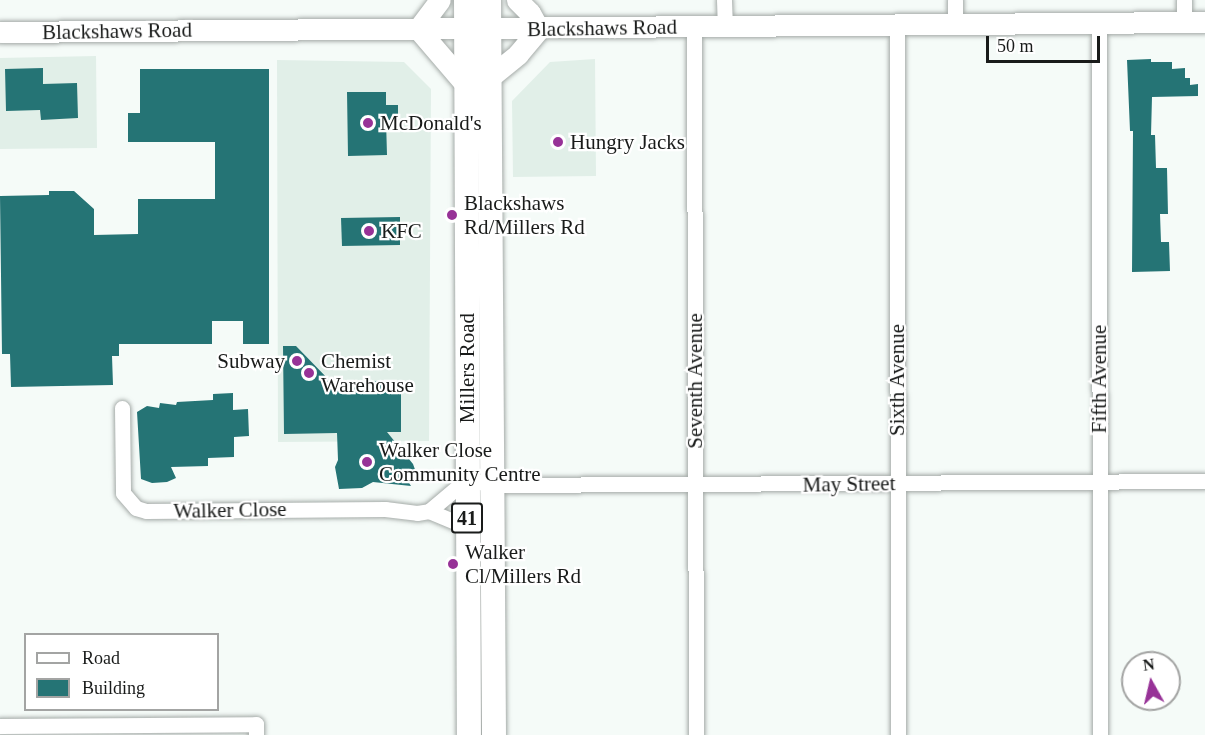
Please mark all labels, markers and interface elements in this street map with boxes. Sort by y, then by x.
street label: Blackshaws Road [527,14,677,42]
street label: Blackshaws Road [42,17,192,45]
scale bar [989,24,1103,62]
text: 50 m [997,36,1034,56]
place label: McDonald's [380,110,482,136]
marker: McDonald's [361,116,375,130]
place label: Hungry Jacks [570,129,685,155]
marker: Hungry Jacks [551,135,565,149]
place label: Blackshaws Rd/Millers Rd [464,190,585,240]
marker: Blackshaws Rd/Millers Rd [445,208,459,222]
place label: KFC [381,218,422,244]
marker: KFC [362,224,376,238]
street label: Millers Road [454,313,480,423]
street label: Seventh Avenue [682,313,708,449]
street label: Sixth Avenue [884,323,910,437]
street label: Fifth Avenue [1086,324,1112,434]
place label: Subway [217,348,285,374]
place label: Chemist Warehouse [321,348,414,398]
marker: Subway [290,354,304,368]
marker: Chemist Warehouse [302,366,316,380]
place label: Walker Close Community Centre [379,437,541,487]
marker: Walker Close Community Centre [360,455,374,469]
street label: May Street [802,471,896,497]
street label: Walker Close [173,496,287,524]
road number: 41 [450,501,484,535]
place label: Walker Cl/Millers Rd [465,539,581,589]
marker: Walker Cl/Millers Rd [446,557,460,571]
legend [24,633,219,711]
text: Road [82,648,120,668]
north arrow [1121,651,1181,711]
text: N [1142,655,1156,674]
text: Building [82,678,145,698]

